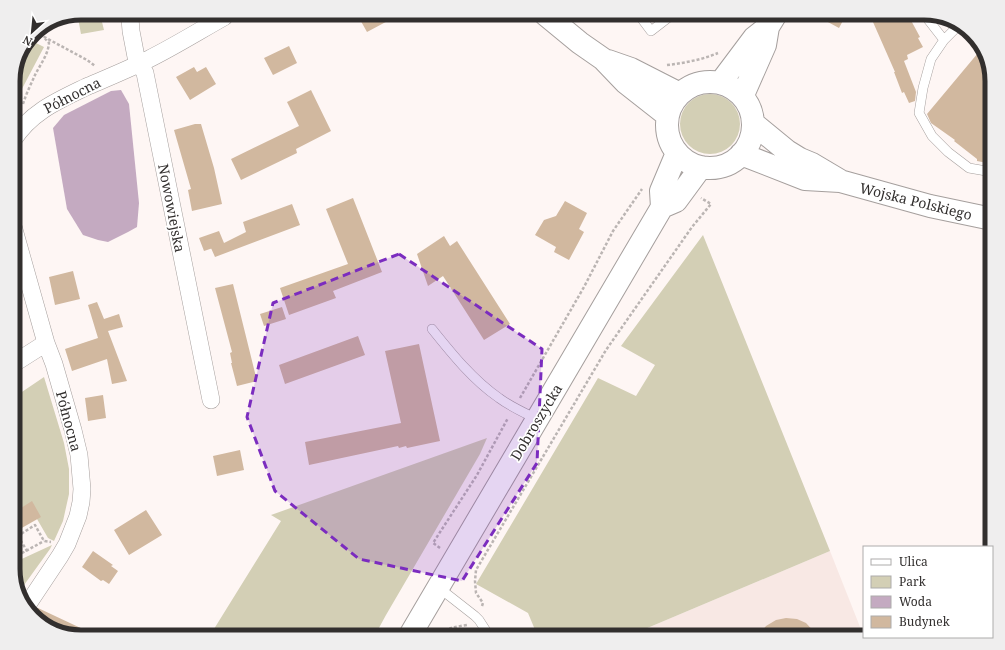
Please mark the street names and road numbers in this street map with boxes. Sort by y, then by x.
street label: Północna [40,72,104,118]
street label: Nowowiejska [154,162,190,254]
street label: Wojska Polskiego [858,178,974,224]
street label: Dobroszycka [506,380,566,464]
street label: Północna [52,389,86,454]

